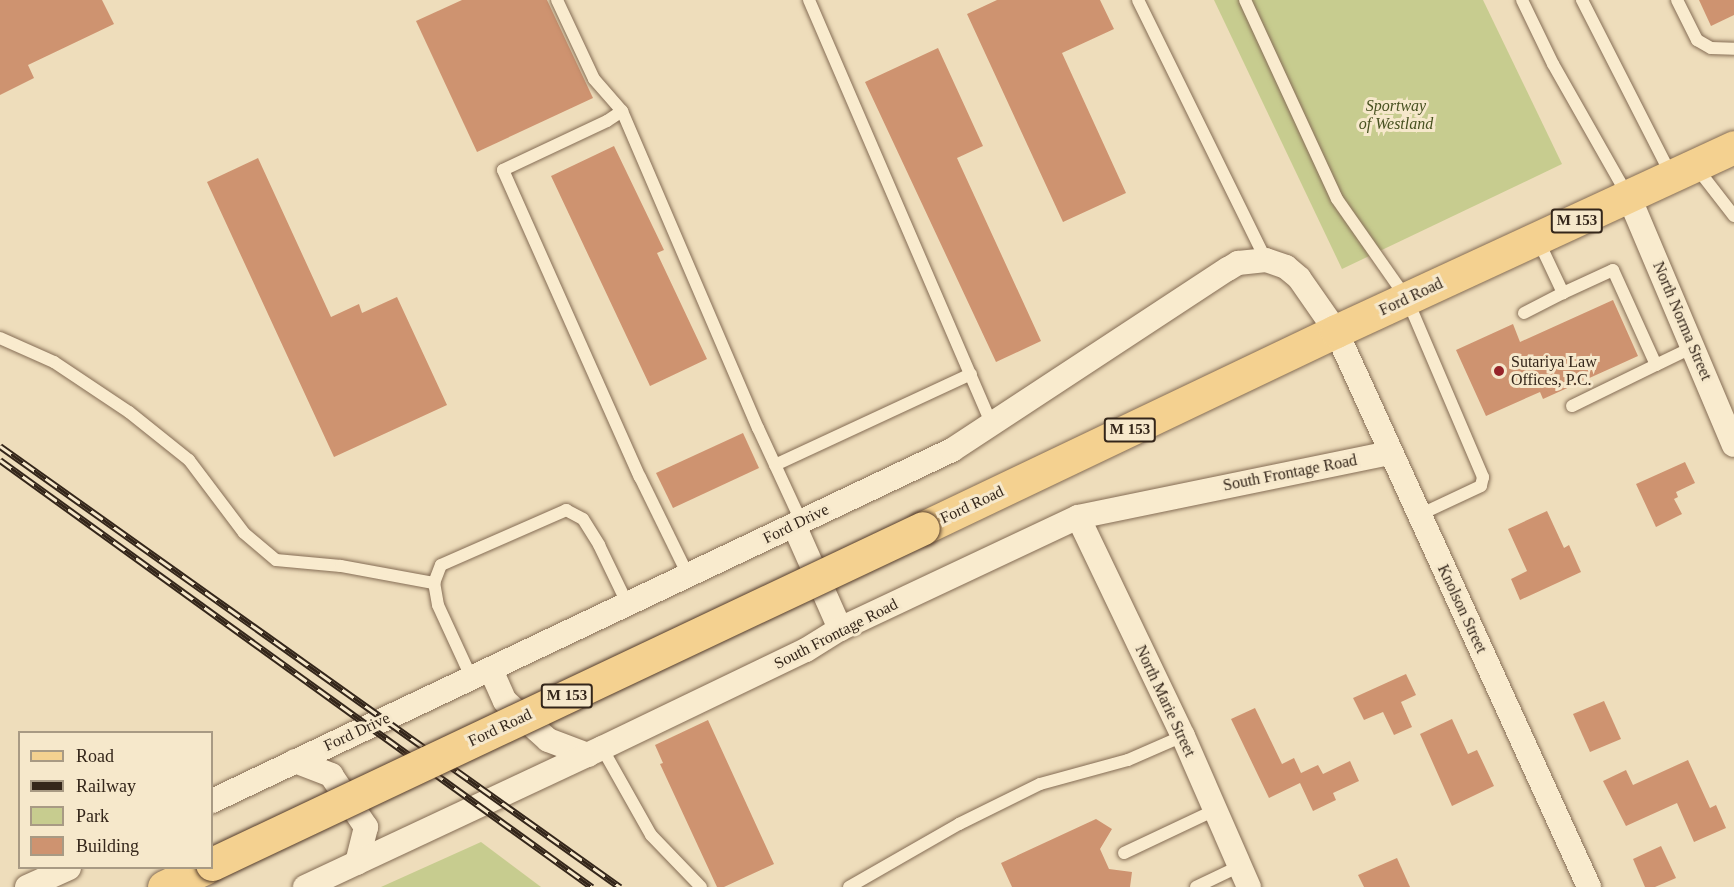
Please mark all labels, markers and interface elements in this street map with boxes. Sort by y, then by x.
park label: Sportway of Westland [1359,96,1433,134]
road number: M 153 [1550,209,1604,233]
street label: North Norma Street [1648,259,1716,383]
street label: Ford Road [1376,274,1446,320]
place label: Sutariya Law Offices, P.C. [1511,352,1597,390]
marker: Sutariya Law Offices, P.C. [1492,364,1506,378]
road number: M 153 [1103,418,1157,442]
street label: South Frontage Road [1221,451,1359,495]
street label: Ford Road [937,482,1007,528]
street label: Ford Drive [760,500,832,548]
street label: Knolson Street [1433,562,1491,656]
street label: South Frontage Road [771,595,901,673]
street label: North Marie Street [1131,642,1199,760]
road number: M 153 [540,684,594,708]
street label: Ford Road [465,705,535,751]
street label: Ford Drive [321,708,393,756]
legend [18,731,213,869]
text: Road [76,746,114,766]
text: Railway [76,776,136,796]
text: Park [76,806,109,826]
text: Building [76,836,139,856]

